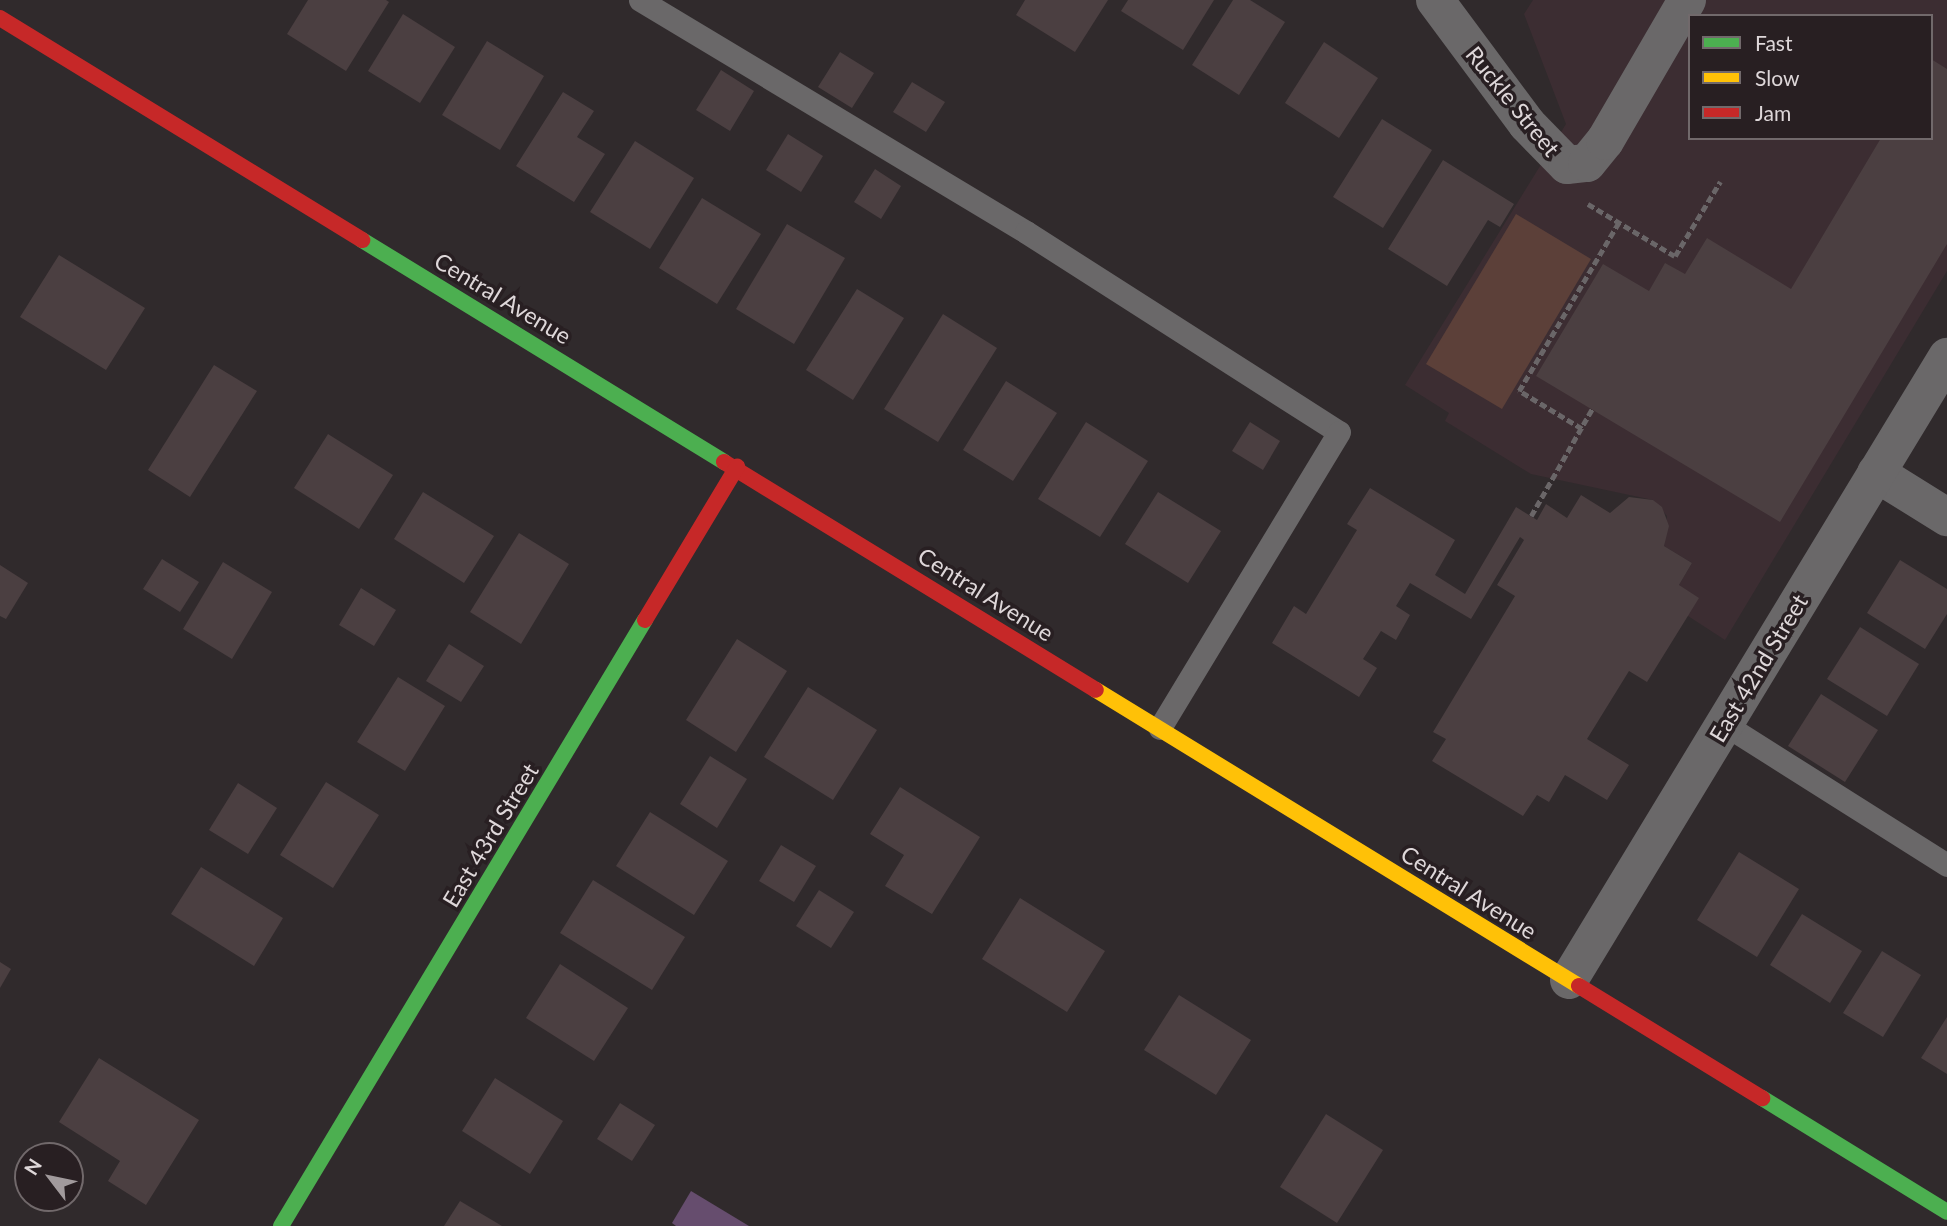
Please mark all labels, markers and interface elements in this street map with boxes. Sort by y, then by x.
legend [1688,14,1933,140]
text: Fast [1755,30,1792,55]
street label: Ruckle Street [1460,40,1566,162]
text: Slow [1755,65,1799,90]
text: Jam [1755,100,1791,125]
street label: Central Avenue [429,246,577,350]
street label: Central Avenue [913,541,1059,647]
street label: East 42nd Street [1703,589,1813,747]
street label: East 43rd Street [436,758,544,912]
street label: Central Avenue [1396,839,1542,945]
north arrow [14,1142,84,1212]
text: N [19,1154,46,1179]

